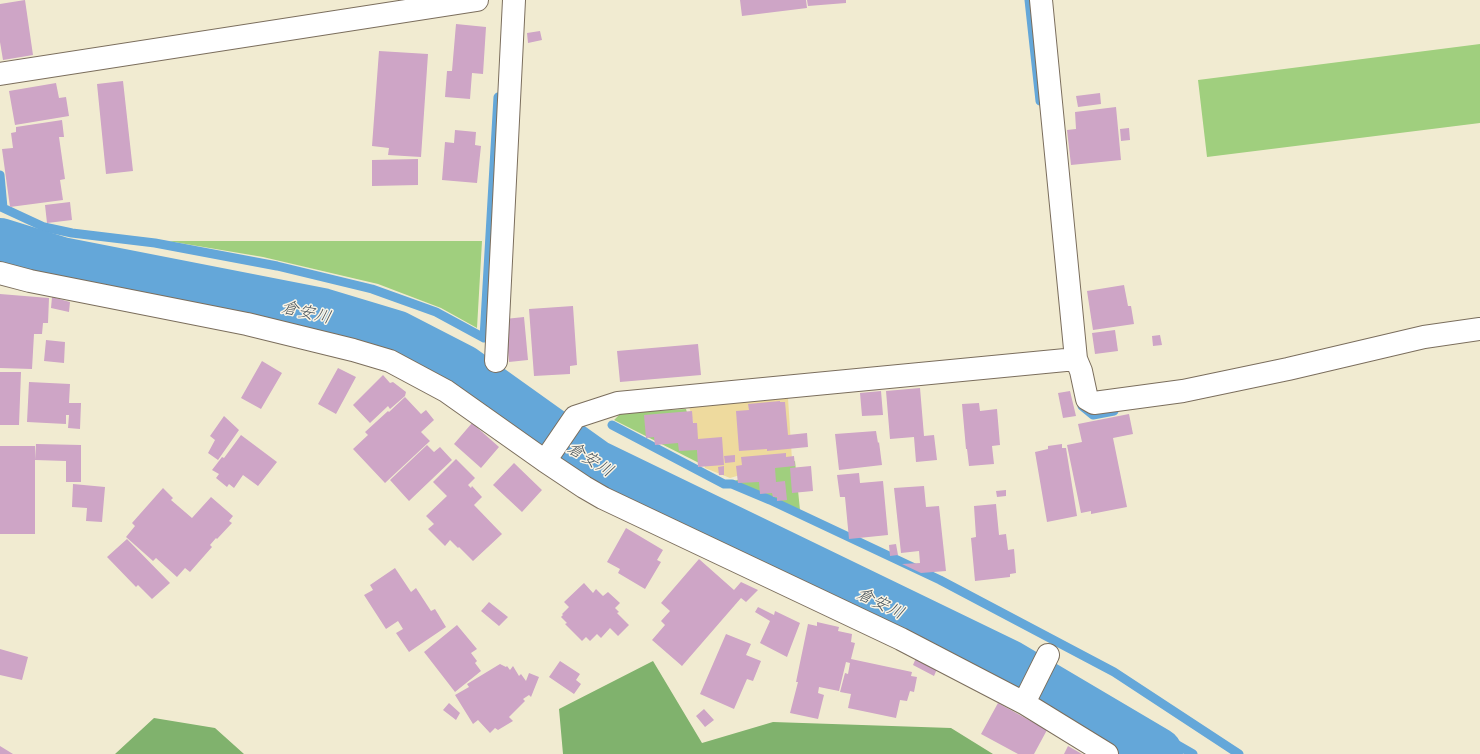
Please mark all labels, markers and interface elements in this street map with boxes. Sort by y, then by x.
water label: 倉安川 [279,297,333,329]
water label: 倉安川 [563,438,617,482]
water label: 倉安川 [853,584,907,624]

